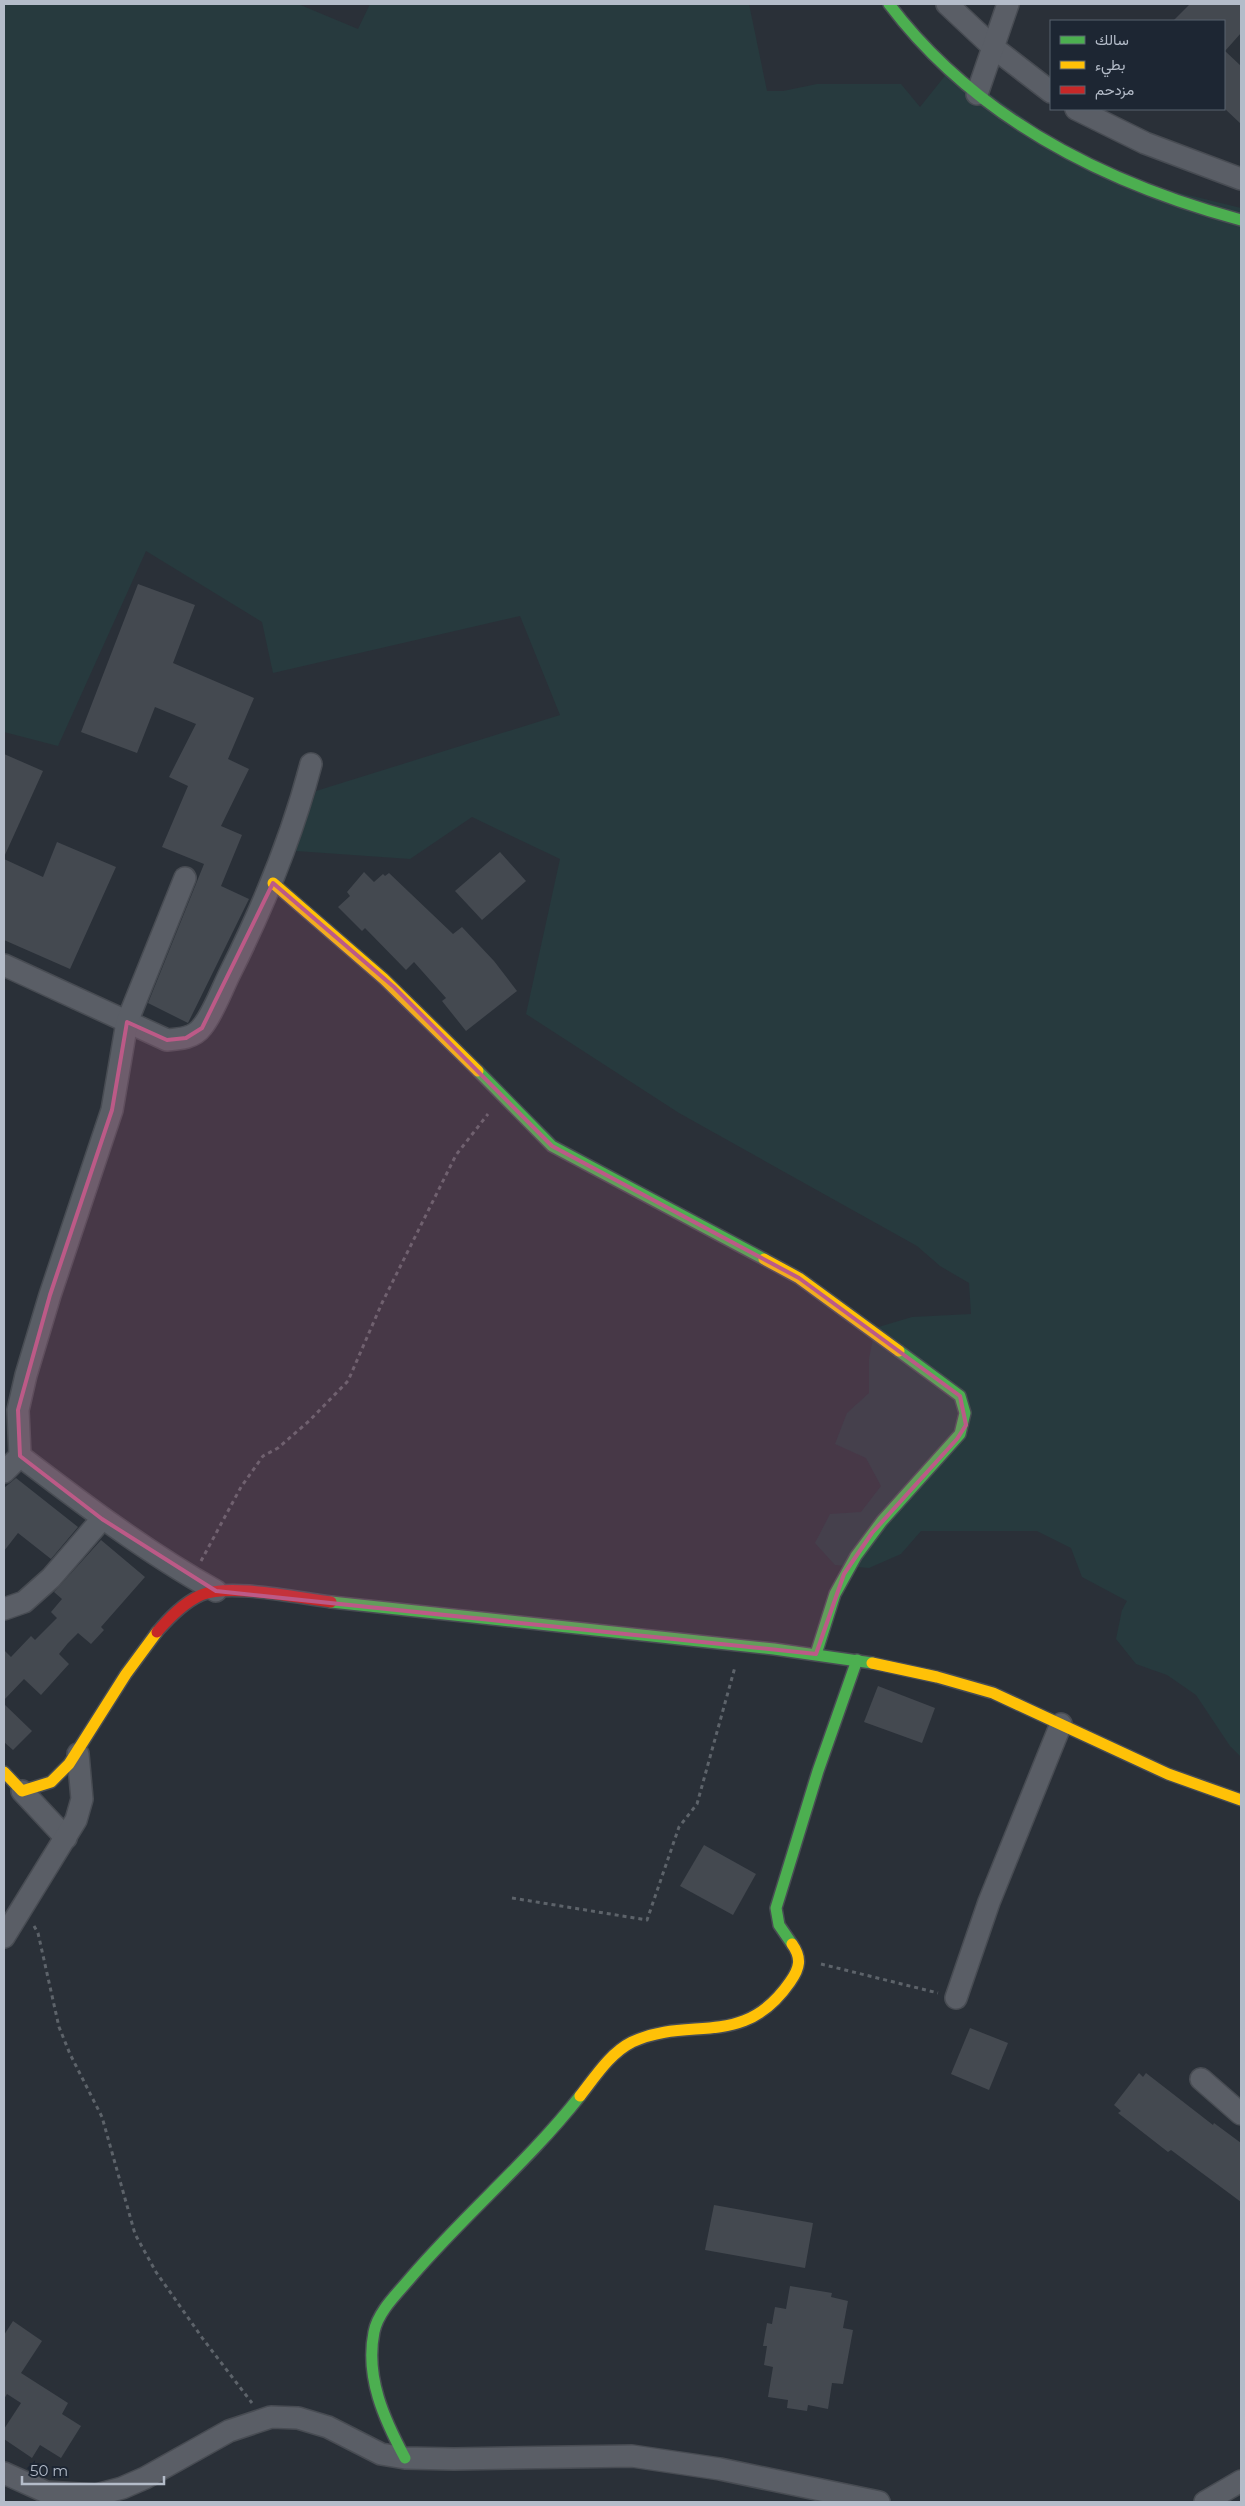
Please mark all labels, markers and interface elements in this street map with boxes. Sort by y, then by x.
legend [1050,20,1225,110]
text: سالك [1095,30,1129,49]
text: بطيء [1095,55,1125,78]
text: مزدحم [1095,80,1134,100]
scale bar [22,2454,165,2486]
text: 50 m [30,2461,68,2480]

